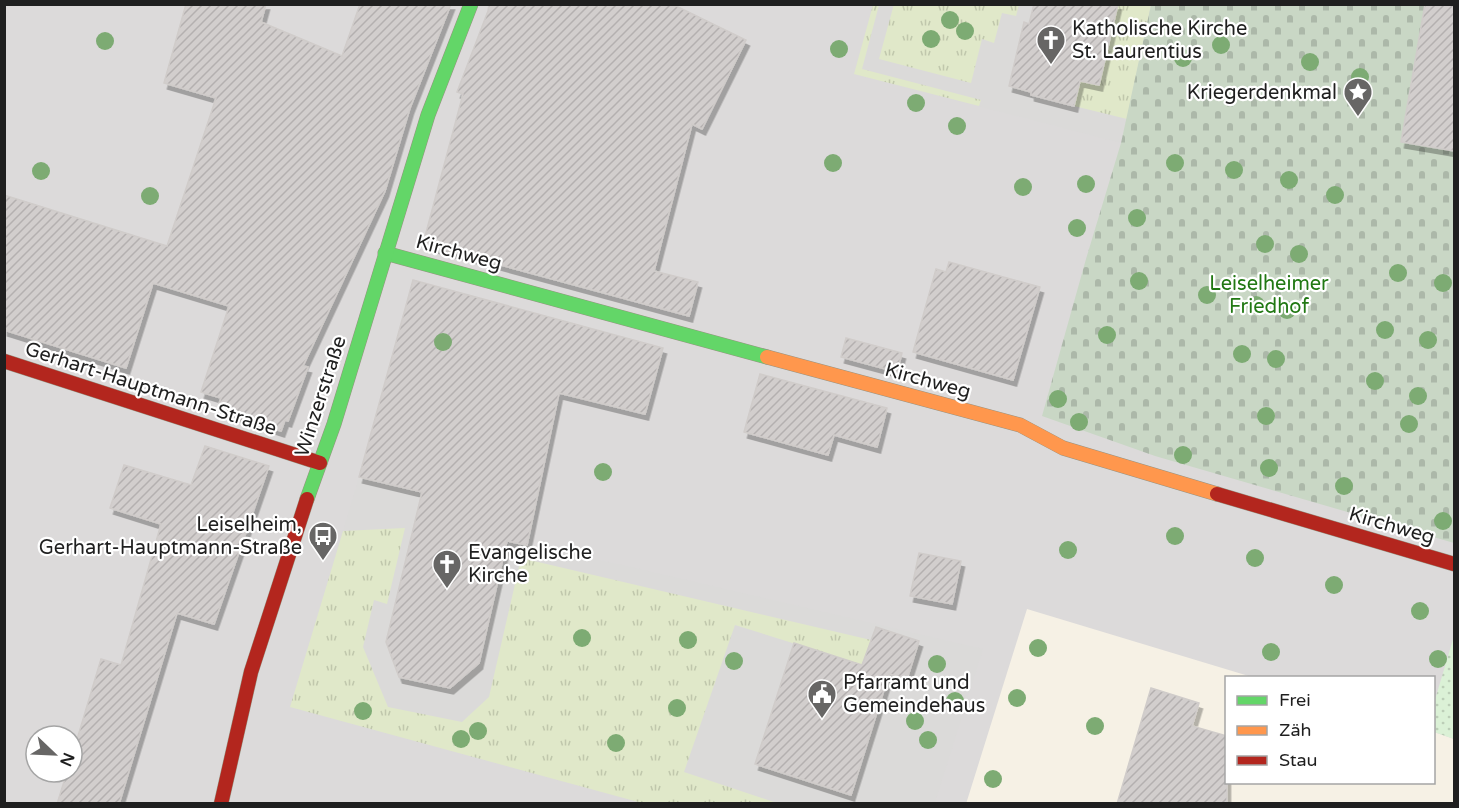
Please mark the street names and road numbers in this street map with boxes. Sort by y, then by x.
street label: Kirchweg [413,230,504,276]
street label: Winzerstraße [290,333,352,460]
street label: Gerhart-Hauptmann-Straße [22,337,280,441]
street label: Kirchweg [882,358,973,404]
street label: Kirchweg [1346,502,1437,550]

